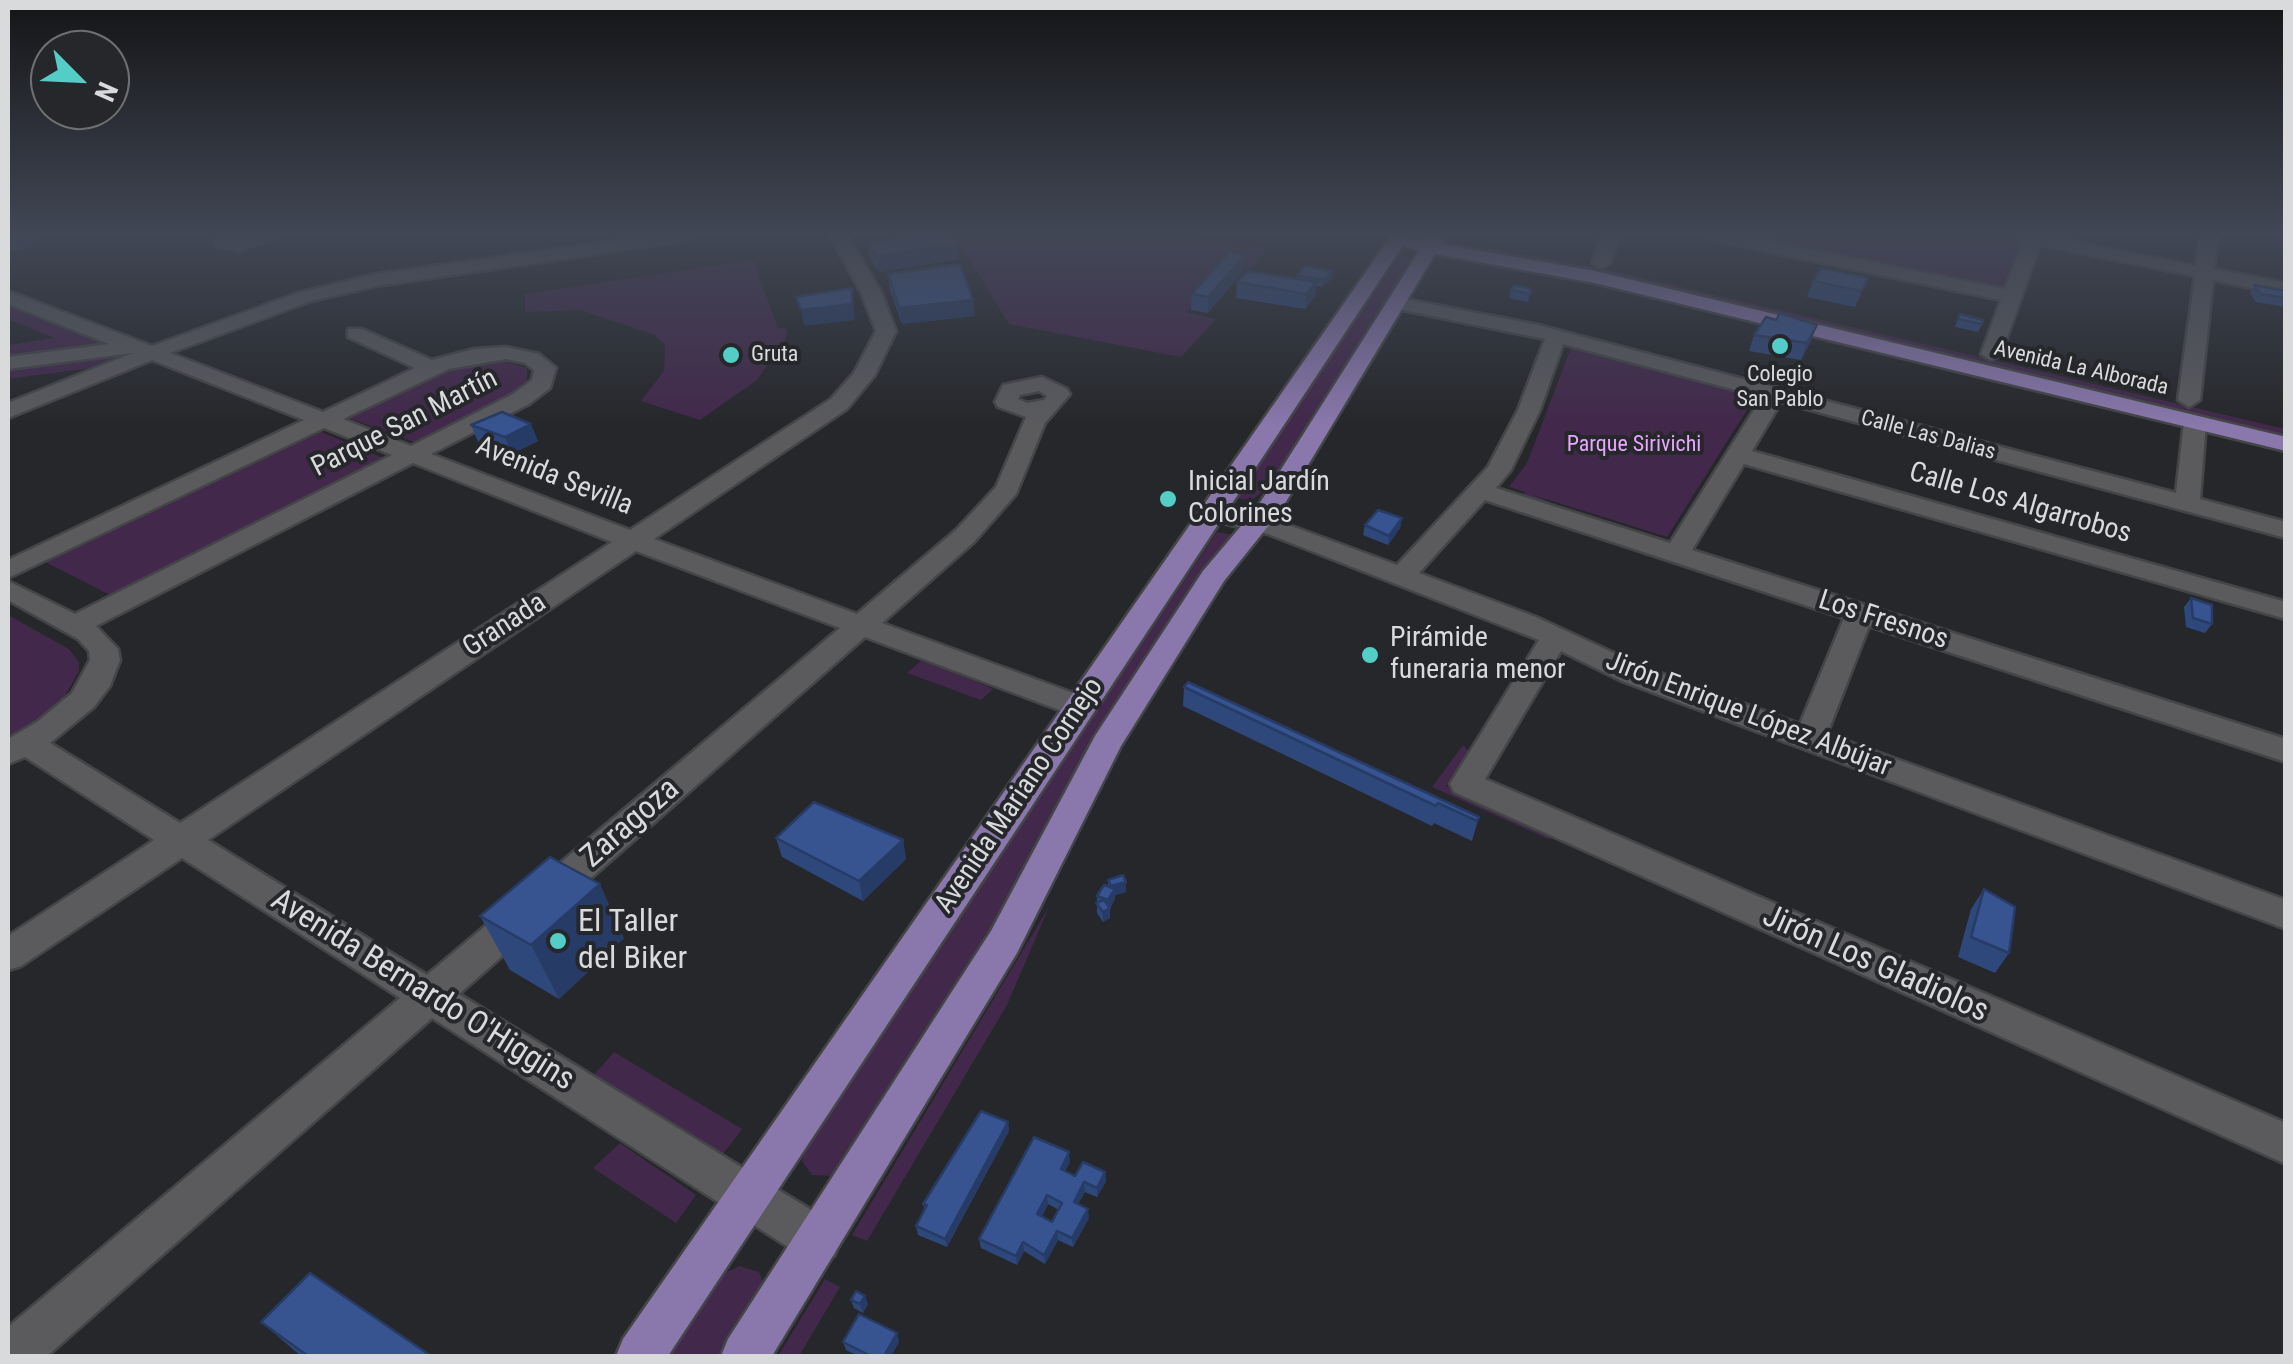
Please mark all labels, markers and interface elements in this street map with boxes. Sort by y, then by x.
north arrow [30,30,130,130]
text: N [87,77,125,106]
marker: Colegio San Pablo [1769,335,1791,357]
street label: Avenida La Alborada [1991,336,2171,402]
place label: Gruta [751,342,798,368]
marker: Gruta [720,344,742,366]
place label: Colegio San Pablo [1736,362,1824,414]
street label: Parque San Martín [306,363,504,485]
street label: Calle Las Dalias [1858,405,1998,467]
street label: Avenida Sevilla [471,430,637,524]
park label: Parque Sirivichi [1567,432,1701,458]
street label: Calle Los Algarrobos [1905,456,2135,552]
place label: Inicial Jardín Colorines [1188,466,1330,532]
marker: Inicial Jardín Colorines [1157,488,1179,510]
street label: Los Fresnos [1814,584,1952,658]
street label: Granada [457,587,553,665]
place label: Pirámide funeraria menor [1390,622,1566,688]
marker: Pirámide funeraria menor [1359,644,1381,666]
street label: Jirón Enrique López Albújar [1601,645,1895,785]
street label: Avenida Mariano Cornejo [929,672,1111,920]
street label: Zaragoza [574,771,688,877]
street label: Avenida Bernardo O'Higgins [263,882,581,1100]
street label: Jirón Los Gladiolos [1756,898,1994,1032]
place label: El Taller del Biker [578,904,687,979]
marker: El Taller del Biker [547,930,569,952]

